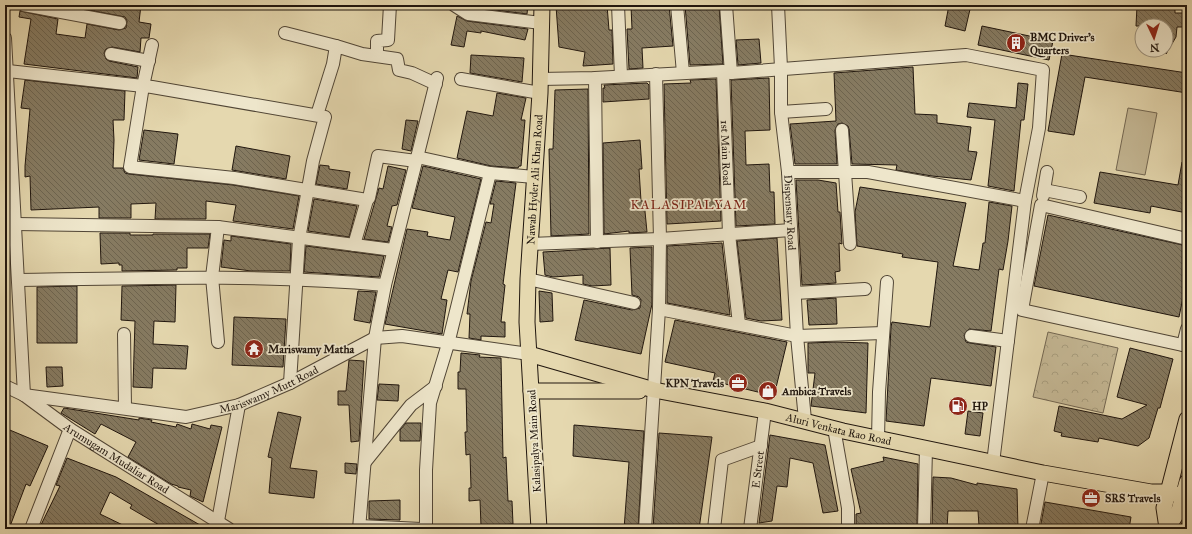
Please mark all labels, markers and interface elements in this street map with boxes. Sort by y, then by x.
north arrow [1134,18,1174,58]
place label: BMC Driver's Quarters [1030,31,1095,58]
building icon: BMC Driver's Quarters [1005,32,1027,54]
text: N [1149,41,1160,54]
street label: Nawab Hyder Ali Khan Road [524,114,546,245]
street label: 1st Main Road [718,120,733,186]
street label: Dispensary Road [781,174,798,251]
district label: KALASIPALYAM [630,197,748,213]
temple icon: Mariswamy Matha [243,338,265,360]
place label: Mariswamy Matha [268,343,355,357]
street label: Mariswamy Mutt Road [218,363,321,416]
office icon: KPN Travels [727,372,749,394]
place label: KPN Travels [666,377,724,390]
shop icon: Ambica Travels [757,380,779,402]
place label: Ambica Travels [781,385,851,398]
street label: Kalasipalya Main Road [525,389,544,493]
fuel station icon: HP [947,395,969,417]
place label: HP [972,400,989,413]
street label: Aluri Venkata Rao Road [784,410,893,448]
street label: Arumugam Mudaliar Road [60,420,172,497]
street label: E Street [749,450,767,489]
office icon: SRS Travels [1080,487,1102,509]
place label: SRS Travels [1105,492,1160,505]

